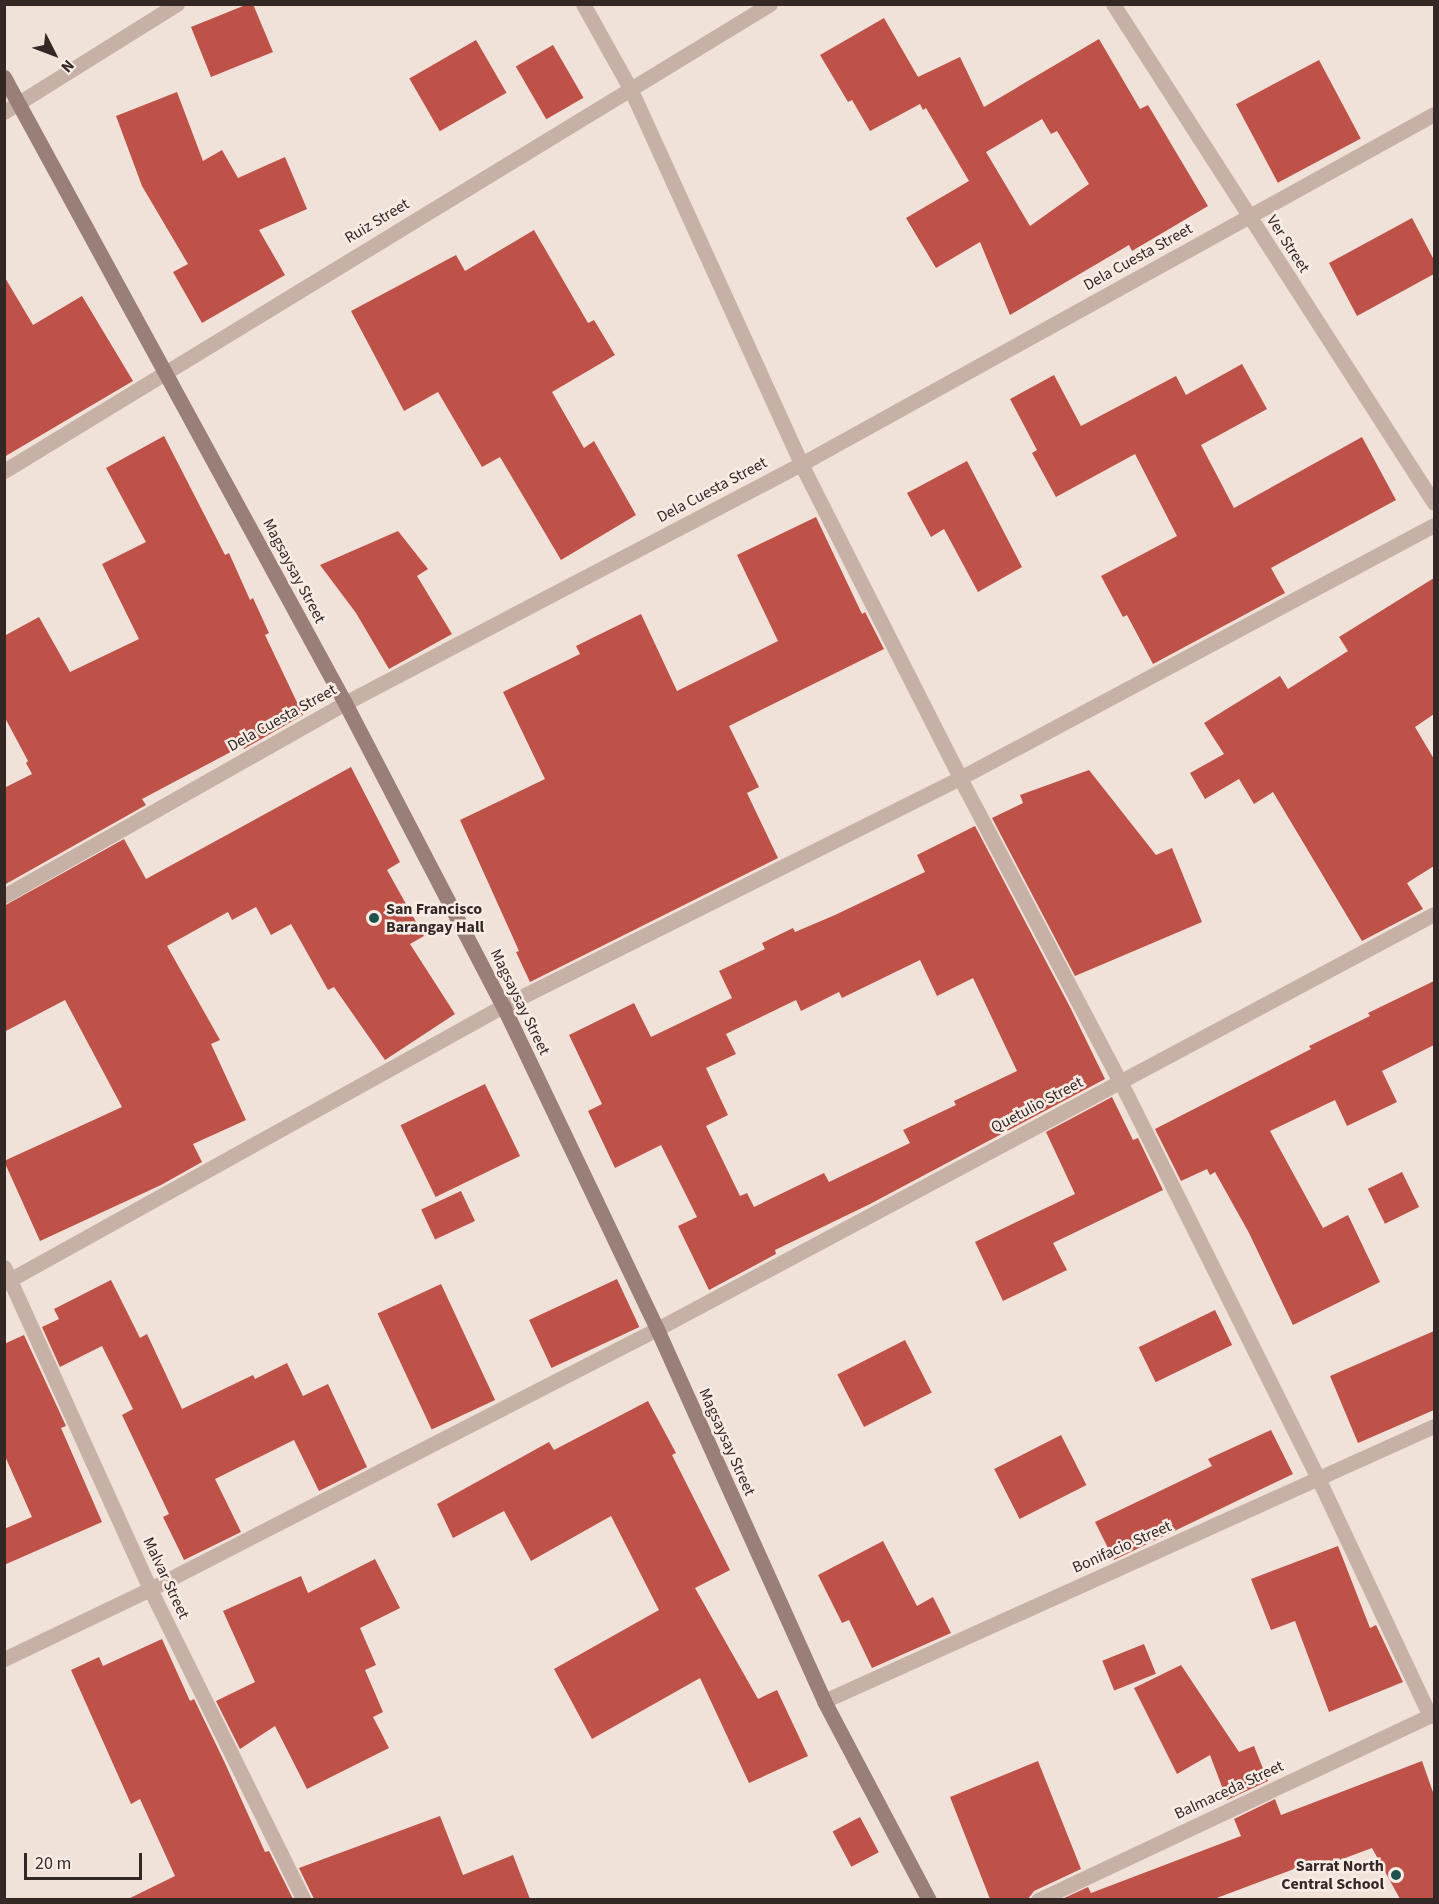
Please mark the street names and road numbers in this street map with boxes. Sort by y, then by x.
street label: Ruiz Street [341,194,413,248]
street label: Ver Street [1262,212,1314,276]
street label: Dela Cuesta Street [1080,219,1196,295]
street label: Dela Cuesta Street [654,453,770,527]
street label: Magsaysay Street [258,515,330,627]
street label: Dela Cuesta Street [224,680,340,756]
street label: Magsaysay Street [486,946,554,1058]
street label: Quetulio Street [988,1073,1086,1137]
street label: Magsaysay Street [695,1385,759,1499]
street label: Bonifacio Street [1070,1517,1174,1577]
street label: Malvar Street [139,1534,193,1622]
street label: Balmaceda Street [1171,1756,1287,1824]

